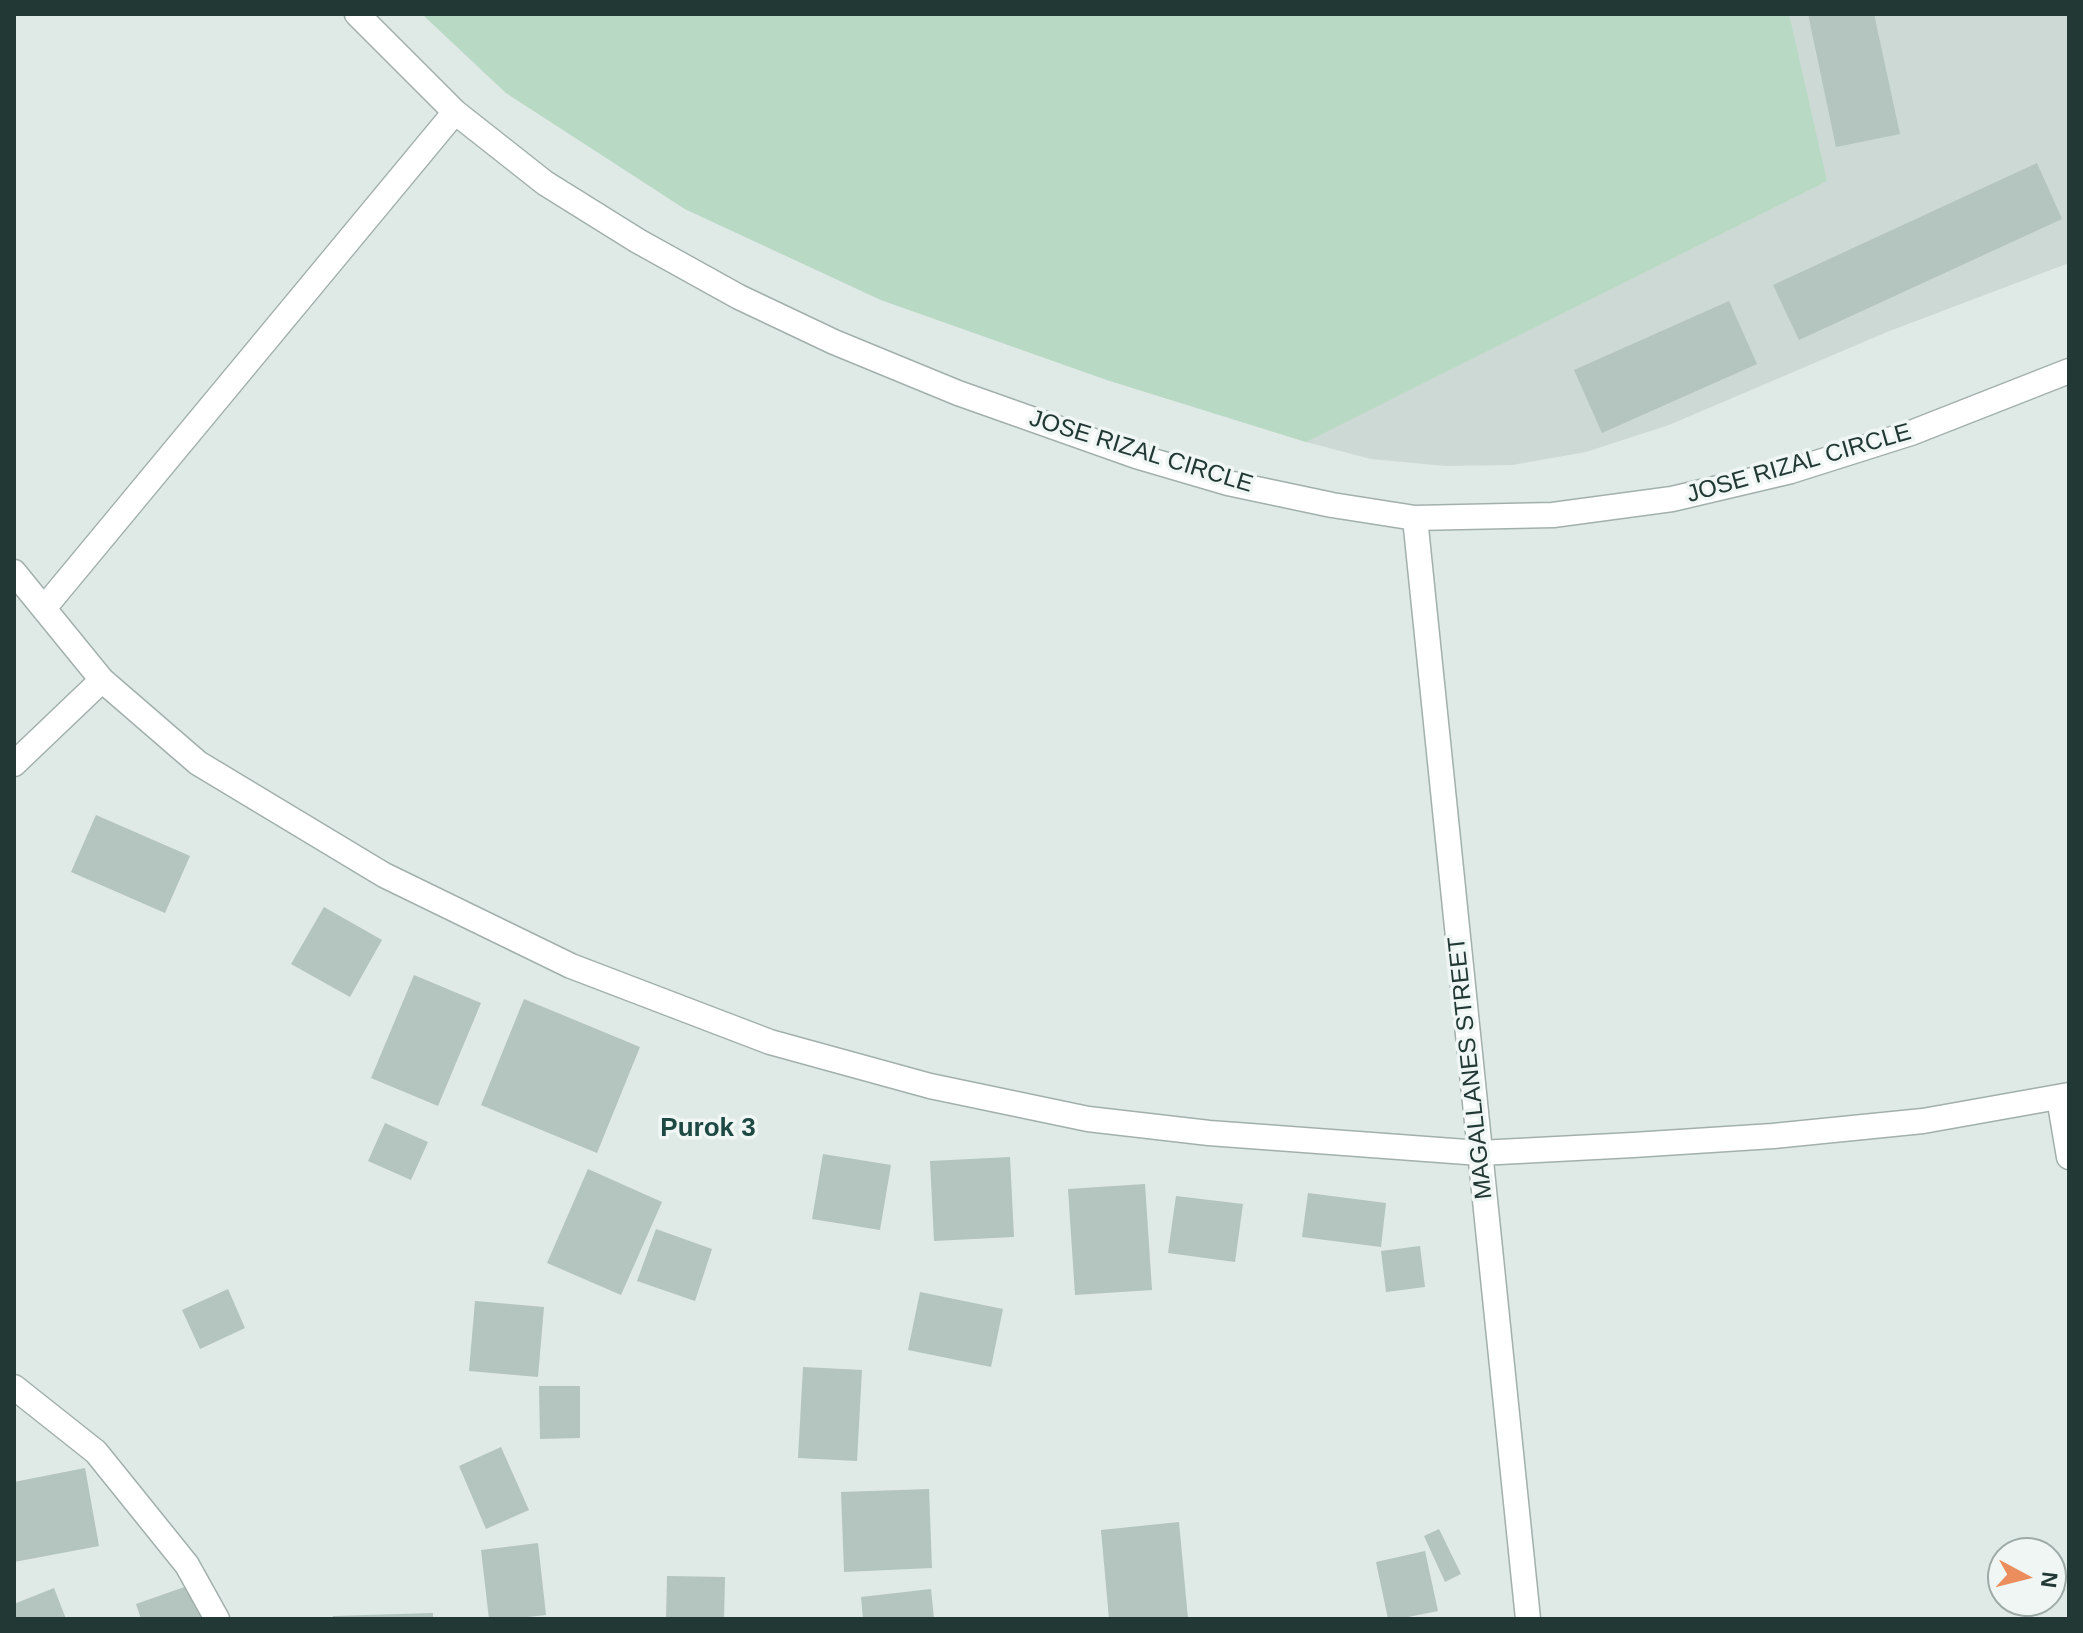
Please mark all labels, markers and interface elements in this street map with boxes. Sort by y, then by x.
street label: JOSE RIZAL CIRCLE [1026,404,1256,500]
street label: JOSE RIZAL CIRCLE [1683,418,1915,510]
street label: MAGALLANES STREET [1443,935,1499,1201]
district label: Purok 3 [660,1113,756,1145]
north arrow [1987,1537,2067,1617]
text: N [2036,1570,2063,1589]

